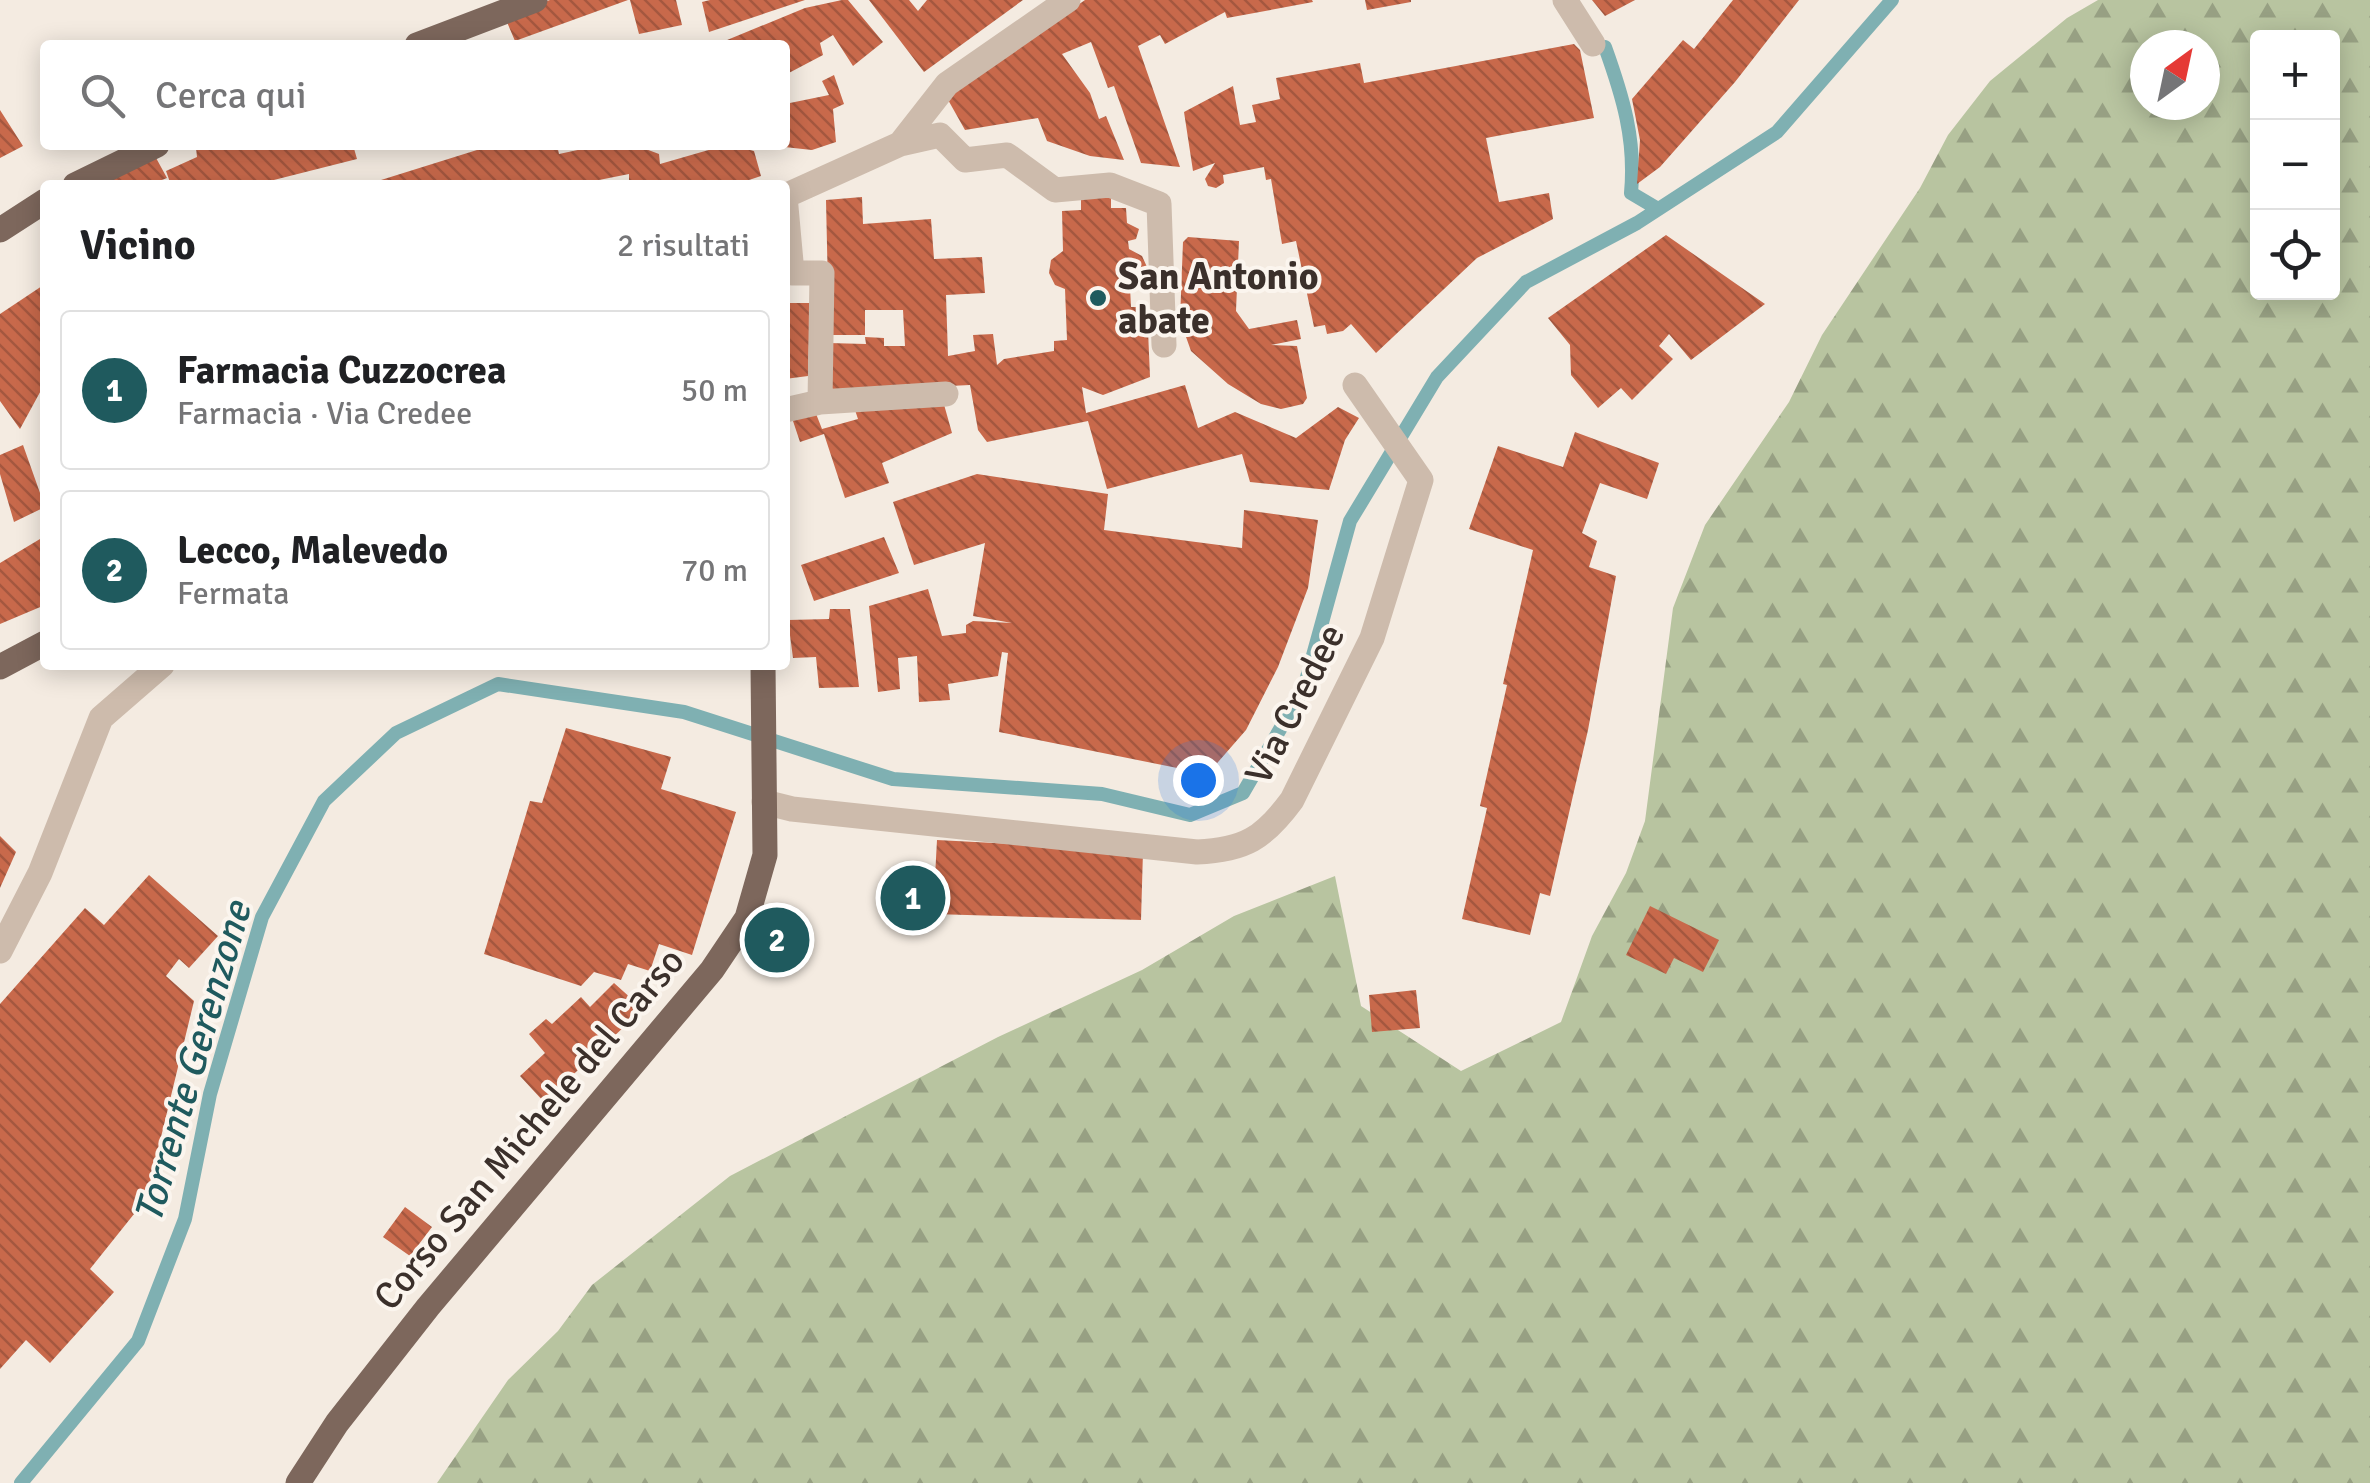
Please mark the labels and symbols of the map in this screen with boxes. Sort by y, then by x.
north arrow [2130,30,2220,120]
place label: San Antonio abate [1118,253,1319,344]
marker: San Antonio abate [1087,287,1109,309]
street label: Via Credee [1235,616,1355,792]
your location [1173,755,1224,806]
pin: 1 [880,860,946,936]
water label: Torrente Gerenzone [123,894,263,1228]
pin: 2 [744,902,810,978]
street label: Corso San Michele del Carso [364,938,694,1320]

